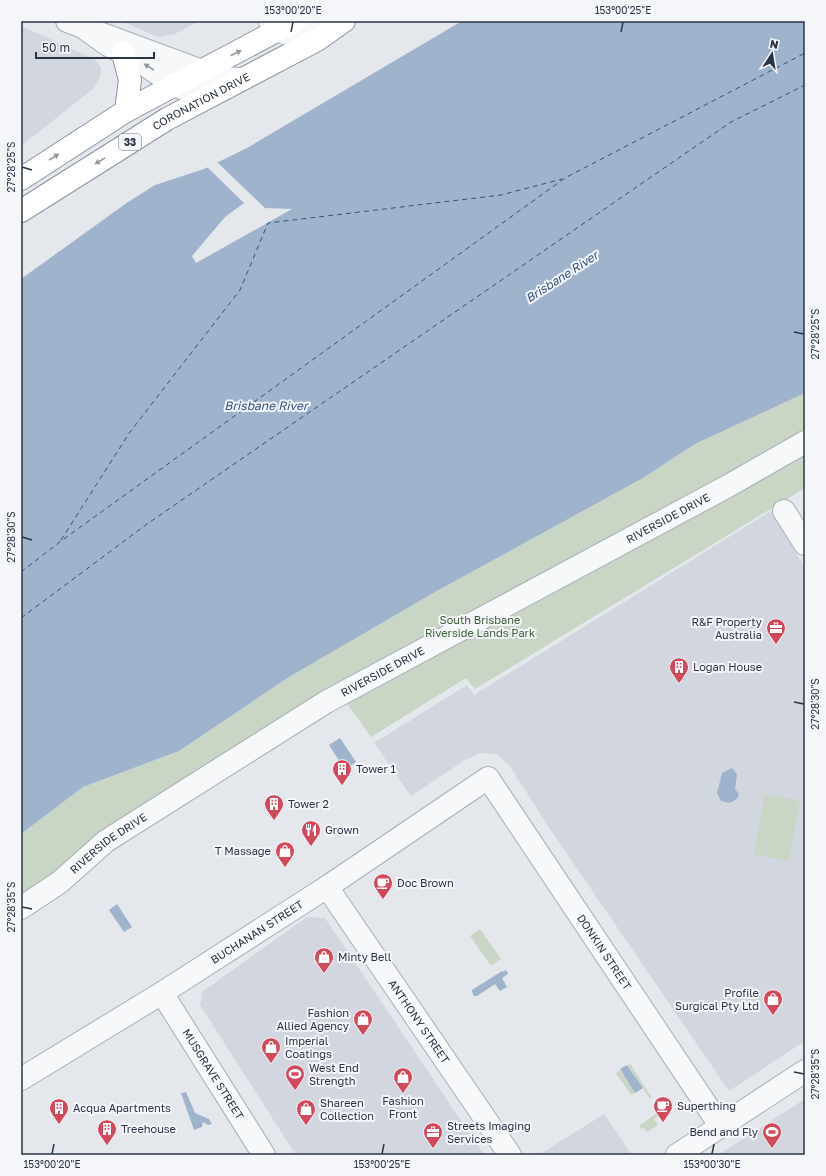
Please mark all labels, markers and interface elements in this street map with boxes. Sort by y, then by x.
text: 153°00'20"E [265,4,322,16]
text: 153°00'25"E [595,4,651,16]
scale bar [36,34,154,60]
north arrow [752,34,792,74]
text: N [769,37,780,51]
text: 50 m [42,40,70,55]
one-way arrow [231,49,242,56]
one-way arrow [144,63,154,71]
street label: CORONATION DRIVE [150,70,252,132]
road number: 33 [119,134,141,150]
text: 27°28'25"S [5,142,17,193]
one-way arrow [48,154,60,161]
one-way arrow [94,157,106,164]
water label: Brisbane River [523,246,603,306]
text: 27°28'25"S [809,309,821,360]
water label: Brisbane River [224,398,310,413]
street label: RIVERSIDE DRIVE [624,490,712,546]
text: 27°28'30"S [5,511,17,563]
park label: South Brisbane Riverside Lands Park [425,613,535,639]
place label: R&F Property Australia [691,615,762,641]
office icon: R&F Property Australia [765,617,787,645]
street label: RIVERSIDE DRIVE [338,643,427,699]
building icon: Logan House [668,656,690,684]
place label: Logan House [693,660,762,673]
text: 27°28'30"S [809,678,821,730]
building icon: Tower 1 [331,758,353,786]
place label: Tower 1 [356,762,396,775]
building icon: Tower 2 [263,793,285,821]
place label: Tower 2 [288,797,329,810]
street label: RIVERSIDE DRIVE [67,810,149,876]
restaurant icon: Grown [300,819,322,847]
place label: Grown [325,823,359,836]
shop icon: T Massage [274,840,296,868]
place label: T Massage [215,844,271,857]
cafe icon: Doc Brown [372,872,394,900]
place label: Doc Brown [397,876,454,889]
text: 27°28'35"S [5,881,17,933]
street label: BUCHANAN STREET [208,897,305,966]
street label: DONKIN STREET [575,912,635,992]
shop icon: Minty Bell [313,946,335,974]
place label: Minty Bell [338,950,392,963]
street label: ANTHONY STREET [386,977,453,1066]
place label: Profile Surgical Pty Ltd [675,986,759,1012]
shop icon: Profile Surgical Pty Ltd [762,988,784,1016]
place label: Fashion Allied Agency [277,1006,349,1032]
shop icon: Fashion Allied Agency [352,1008,374,1036]
street label: MUSGRAVE STREET [180,1026,247,1122]
place label: Imperial Coatings [285,1034,332,1060]
shop icon: Imperial Coatings [260,1036,282,1064]
text: 27°28'35"S [809,1048,821,1100]
place label: West End Strength [309,1061,359,1087]
sports icon: West End Strength [284,1063,306,1091]
shop icon: Fashion Front [392,1066,414,1094]
place label: Fashion Front [382,1094,424,1120]
cafe icon: Superthing [652,1095,674,1123]
place label: Shareen Collection [320,1096,374,1122]
building icon: Acqua Apartments [48,1097,70,1125]
shop icon: Shareen Collection [295,1098,317,1126]
place label: Superthing [677,1099,736,1112]
place label: Acqua Apartments [73,1101,171,1114]
building icon: Treehouse [96,1118,118,1146]
place label: Streets Imaging Services [447,1119,531,1145]
office icon: Streets Imaging Services [422,1121,444,1149]
sports icon: Bend and Fly [761,1121,783,1149]
place label: Treehouse [121,1122,176,1135]
place label: Bend and Fly [689,1125,758,1138]
text: 153°00'20"E [24,1158,81,1170]
text: 153°00'25"E [354,1158,410,1170]
text: 153°00'30"E [683,1158,741,1170]

